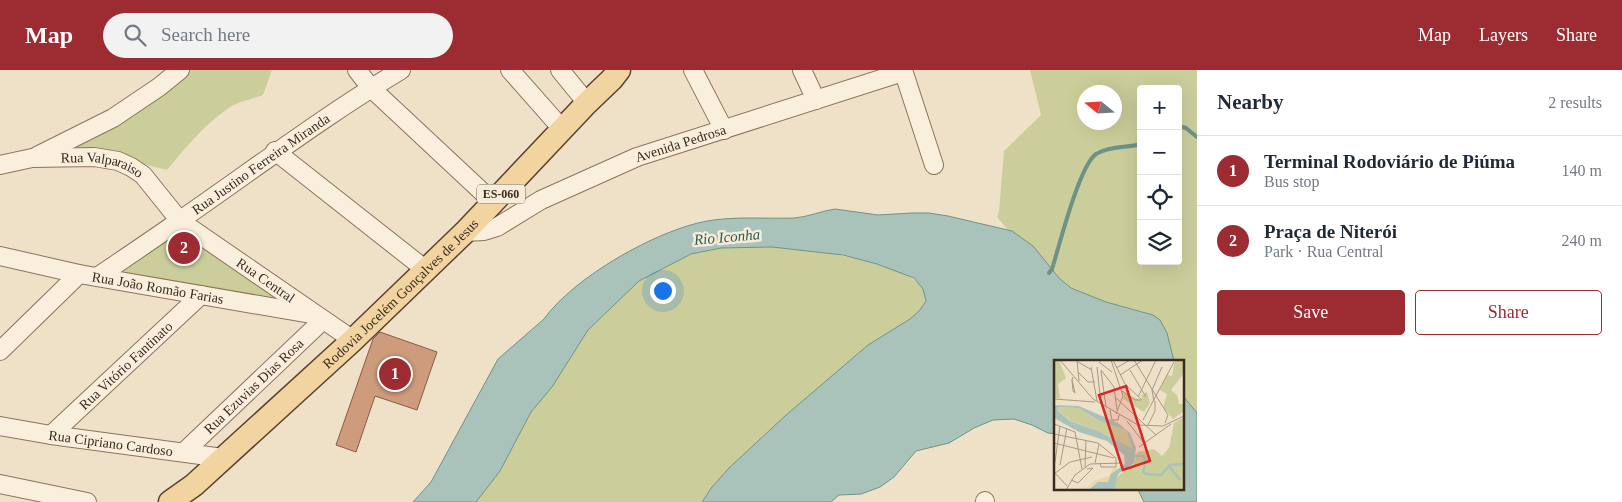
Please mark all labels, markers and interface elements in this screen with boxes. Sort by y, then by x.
search box [103,13,453,58]
icon: search [121,21,149,49]
text: Map [25,22,73,48]
text: Search here [161,24,250,45]
text: Map [1418,25,1451,45]
text: Layers [1479,25,1528,45]
text: Share [1556,25,1597,45]
north arrow [1077,85,1122,130]
map controls [1137,85,1182,265]
button: + [1137,85,1182,130]
text: Nearby [1217,90,1284,114]
text: 2 results [1548,94,1602,111]
street label: Rua Justino Ferreira Miranda [189,110,333,218]
street label: Avenida Pedrosa [633,122,728,165]
button: − [1137,130,1182,175]
street label: Rua Valparaiso [61,150,146,181]
text: Terminal Rodoviário de Piúma [1264,151,1515,172]
text: 1 [1229,162,1237,179]
text: 140 m [1562,162,1602,179]
text: Bus stop [1264,173,1320,190]
button: locate [1137,175,1182,220]
road number: ES-060 [477,185,525,204]
street label: Rodovia Jocelém Gonçalves de Jesus [320,216,481,372]
button: layers [1137,220,1182,265]
text: Praça de Niterói [1264,221,1397,242]
water label: Rio Iconha [692,226,761,248]
pin: 2 [168,229,200,267]
text: 2 [1229,232,1237,249]
text: 240 m [1562,232,1602,249]
text: Park · Rua Central [1264,243,1384,260]
street label: Rua Central [234,255,298,306]
street label: Rua João Romão Farias [91,269,225,307]
your location [650,278,676,304]
button: Save [1217,290,1405,335]
button: Share [1415,290,1602,335]
street label: Rua Vitório Fantinato [76,319,176,413]
street label: Rua Ezuvias Dias Rosa [201,335,307,437]
pin: 1 [379,355,411,393]
inset map [1054,360,1184,490]
street label: Rua Cipriano Cardoso [48,428,174,459]

